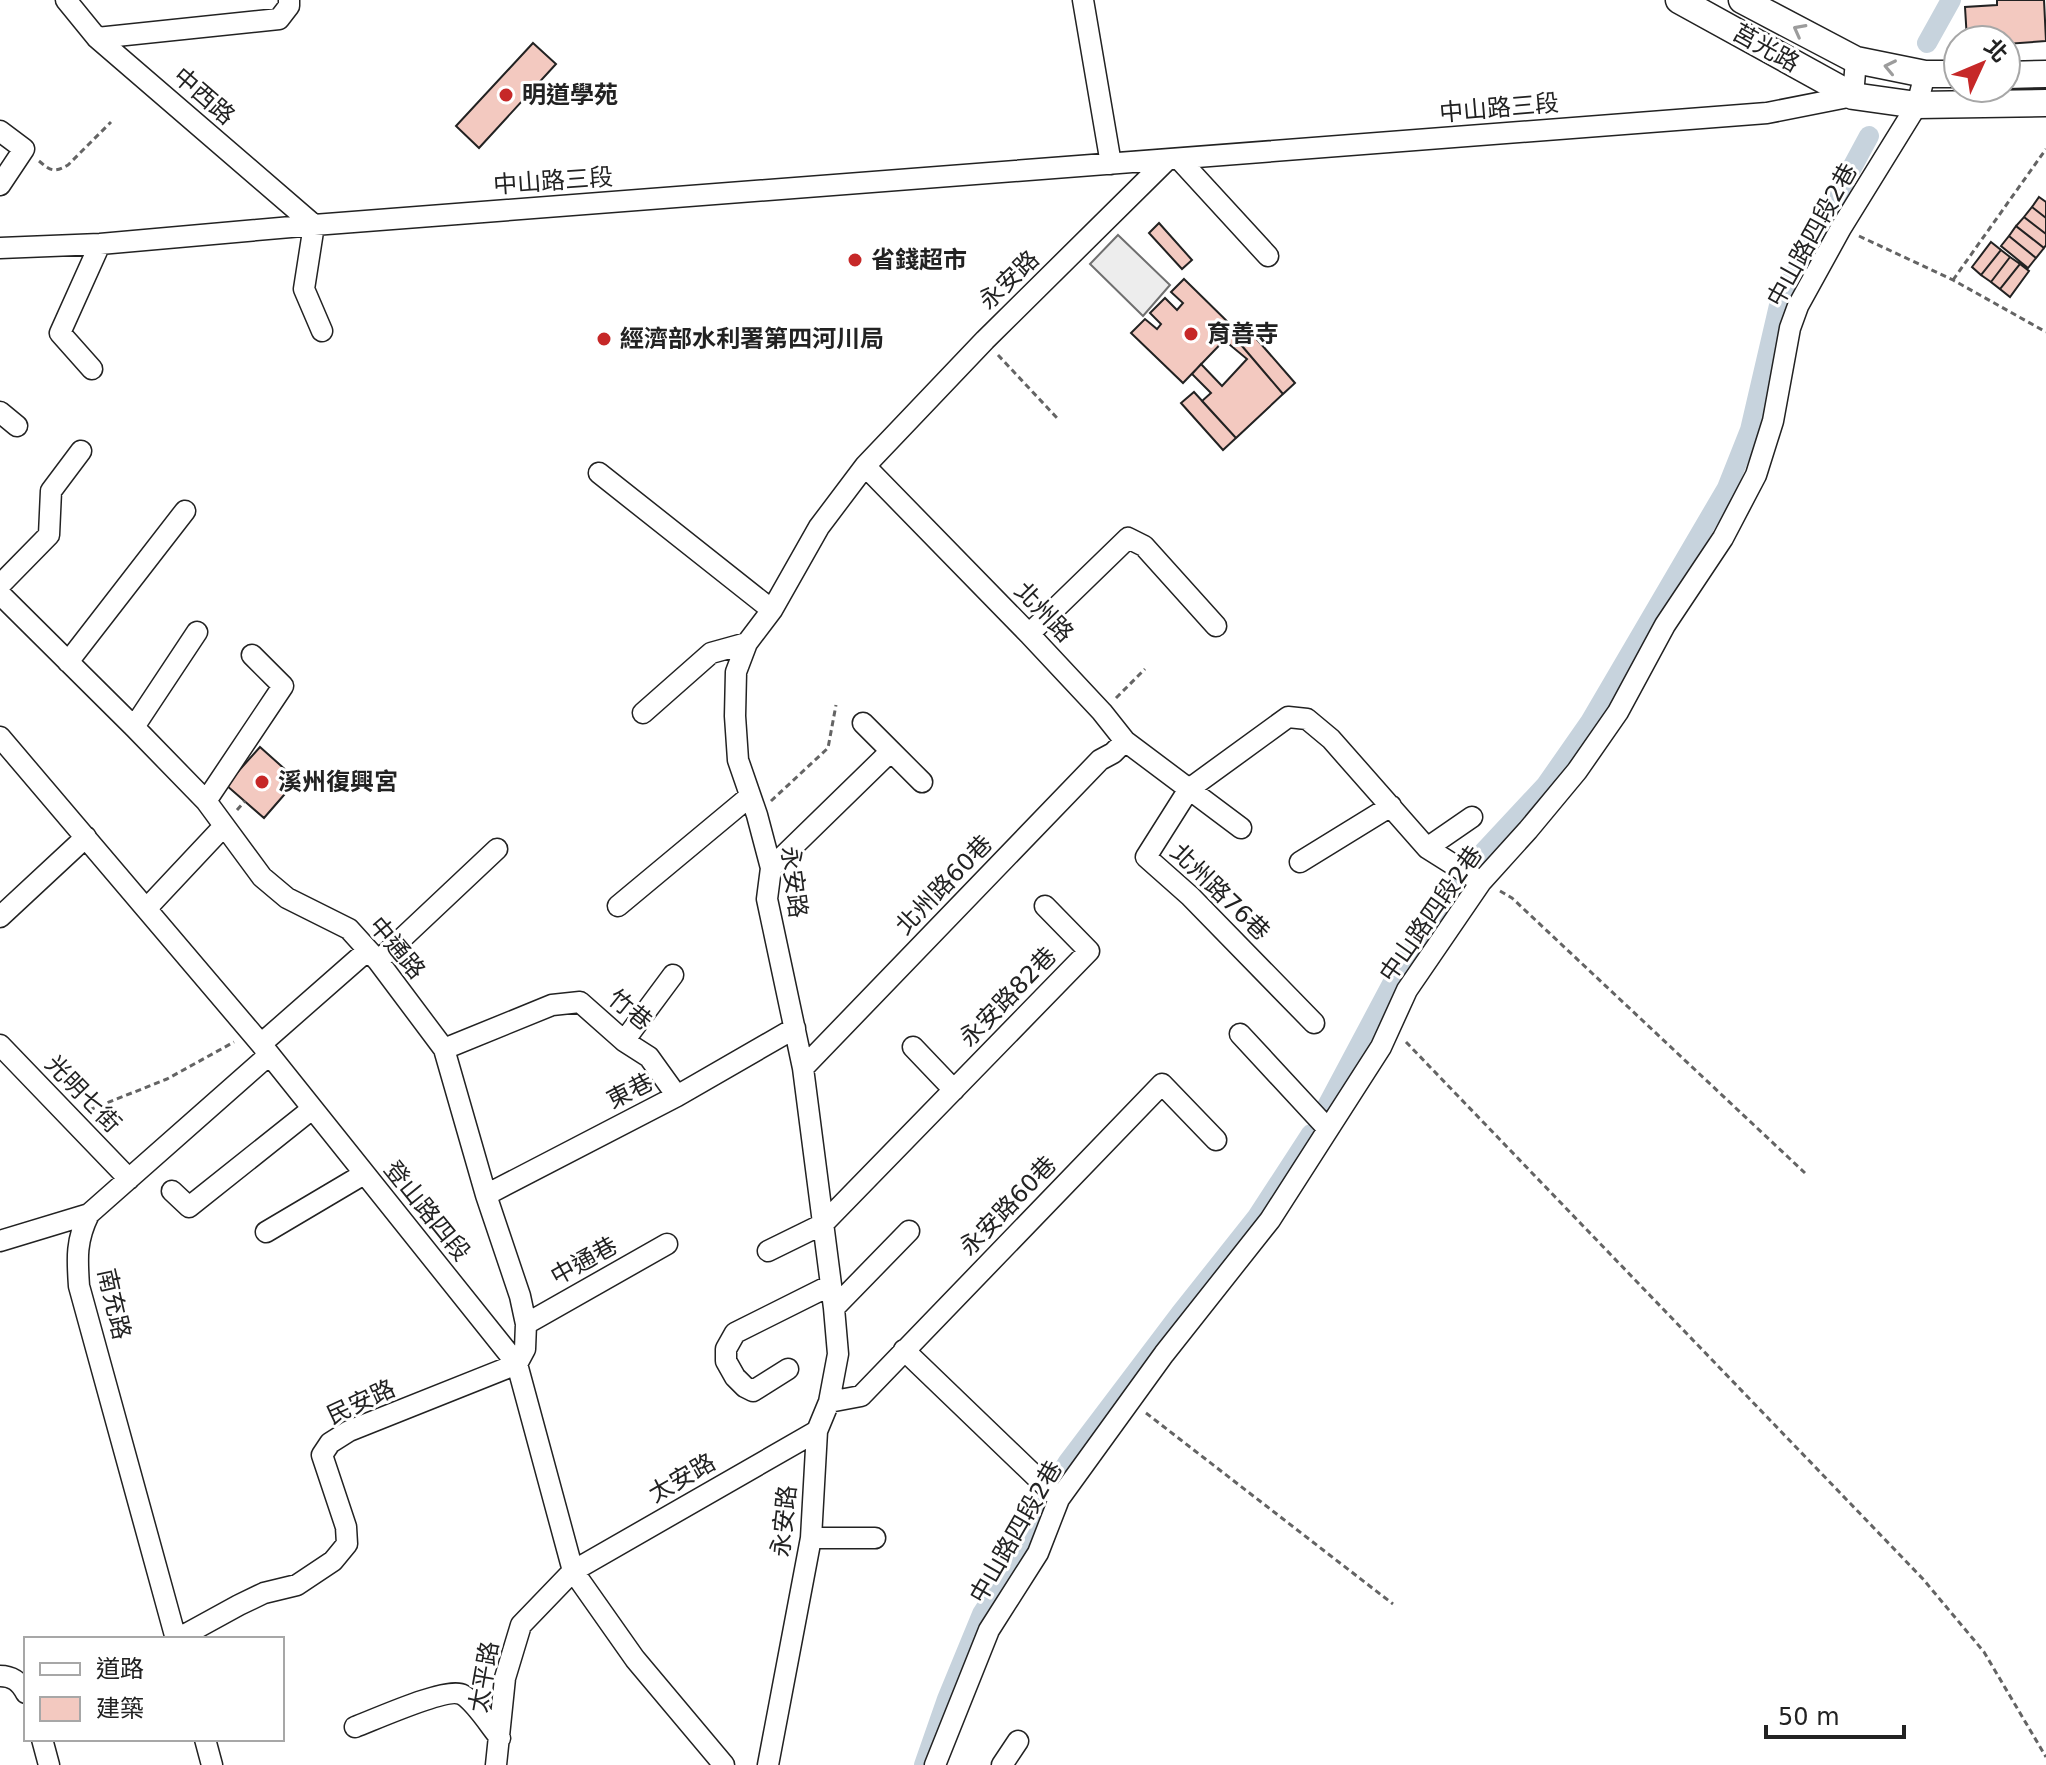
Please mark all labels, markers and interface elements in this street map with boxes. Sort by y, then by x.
street label: 莒光路 [1728,18,1804,78]
one-way arrow [1793,24,1808,39]
north arrow [1942,24,2022,104]
text: 北 [1979,34,2013,67]
one-way arrow [1884,59,1898,76]
street label: 中西路 [168,62,240,130]
place label: 明道學苑 [522,81,618,109]
marker: 明道學苑 [497,86,515,104]
street label: 中山路三段 [1438,89,1560,127]
street label: 中山路四段2巷 [1761,159,1863,311]
street label: 中山路三段 [492,163,614,199]
street label: 永安路 [973,245,1045,315]
place label: 省錢超市 [871,246,967,274]
marker: 省錢超市 [846,251,864,269]
place label: 育善寺 [1207,320,1279,348]
place label: 經濟部水利署第四河川局 [620,325,884,353]
marker: 育善寺 [1182,325,1200,343]
marker: 經濟部水利署第四河川局 [595,330,613,348]
street label: 北州路 [1009,576,1079,648]
place label: 溪州復興宮 [278,768,398,796]
marker: 溪州復興宮 [253,773,271,791]
street label: 北州路60巷 [890,830,998,940]
street label: 北州路76巷 [1165,838,1275,946]
street label: 中山路四段2巷 [1374,841,1488,987]
street label: 永安路 [776,845,812,919]
street label: 中通路 [363,911,431,985]
street label: 永安路82巷 [954,942,1062,1052]
street label: 竹巷 [603,984,657,1036]
street label: 光明七街 [40,1050,126,1138]
street label: 東巷 [602,1068,658,1114]
street label: 永安路60巷 [954,1151,1062,1261]
street label: 登山路四段 [378,1156,476,1266]
street label: 中通巷 [546,1231,622,1291]
street label: 南充路 [92,1266,136,1342]
street label: 民安路 [322,1374,400,1430]
street label: 太安路 [644,1448,720,1508]
street label: 中山路四段2巷 [964,1456,1068,1608]
street label: 永安路 [766,1484,802,1558]
legend [24,1637,284,1741]
street label: 太平路 [464,1639,504,1715]
text: 道路 [96,1655,144,1683]
scale bar [1766,1689,1904,1739]
text: 建築 [96,1695,144,1723]
text: 50 m [1778,1703,1840,1731]

